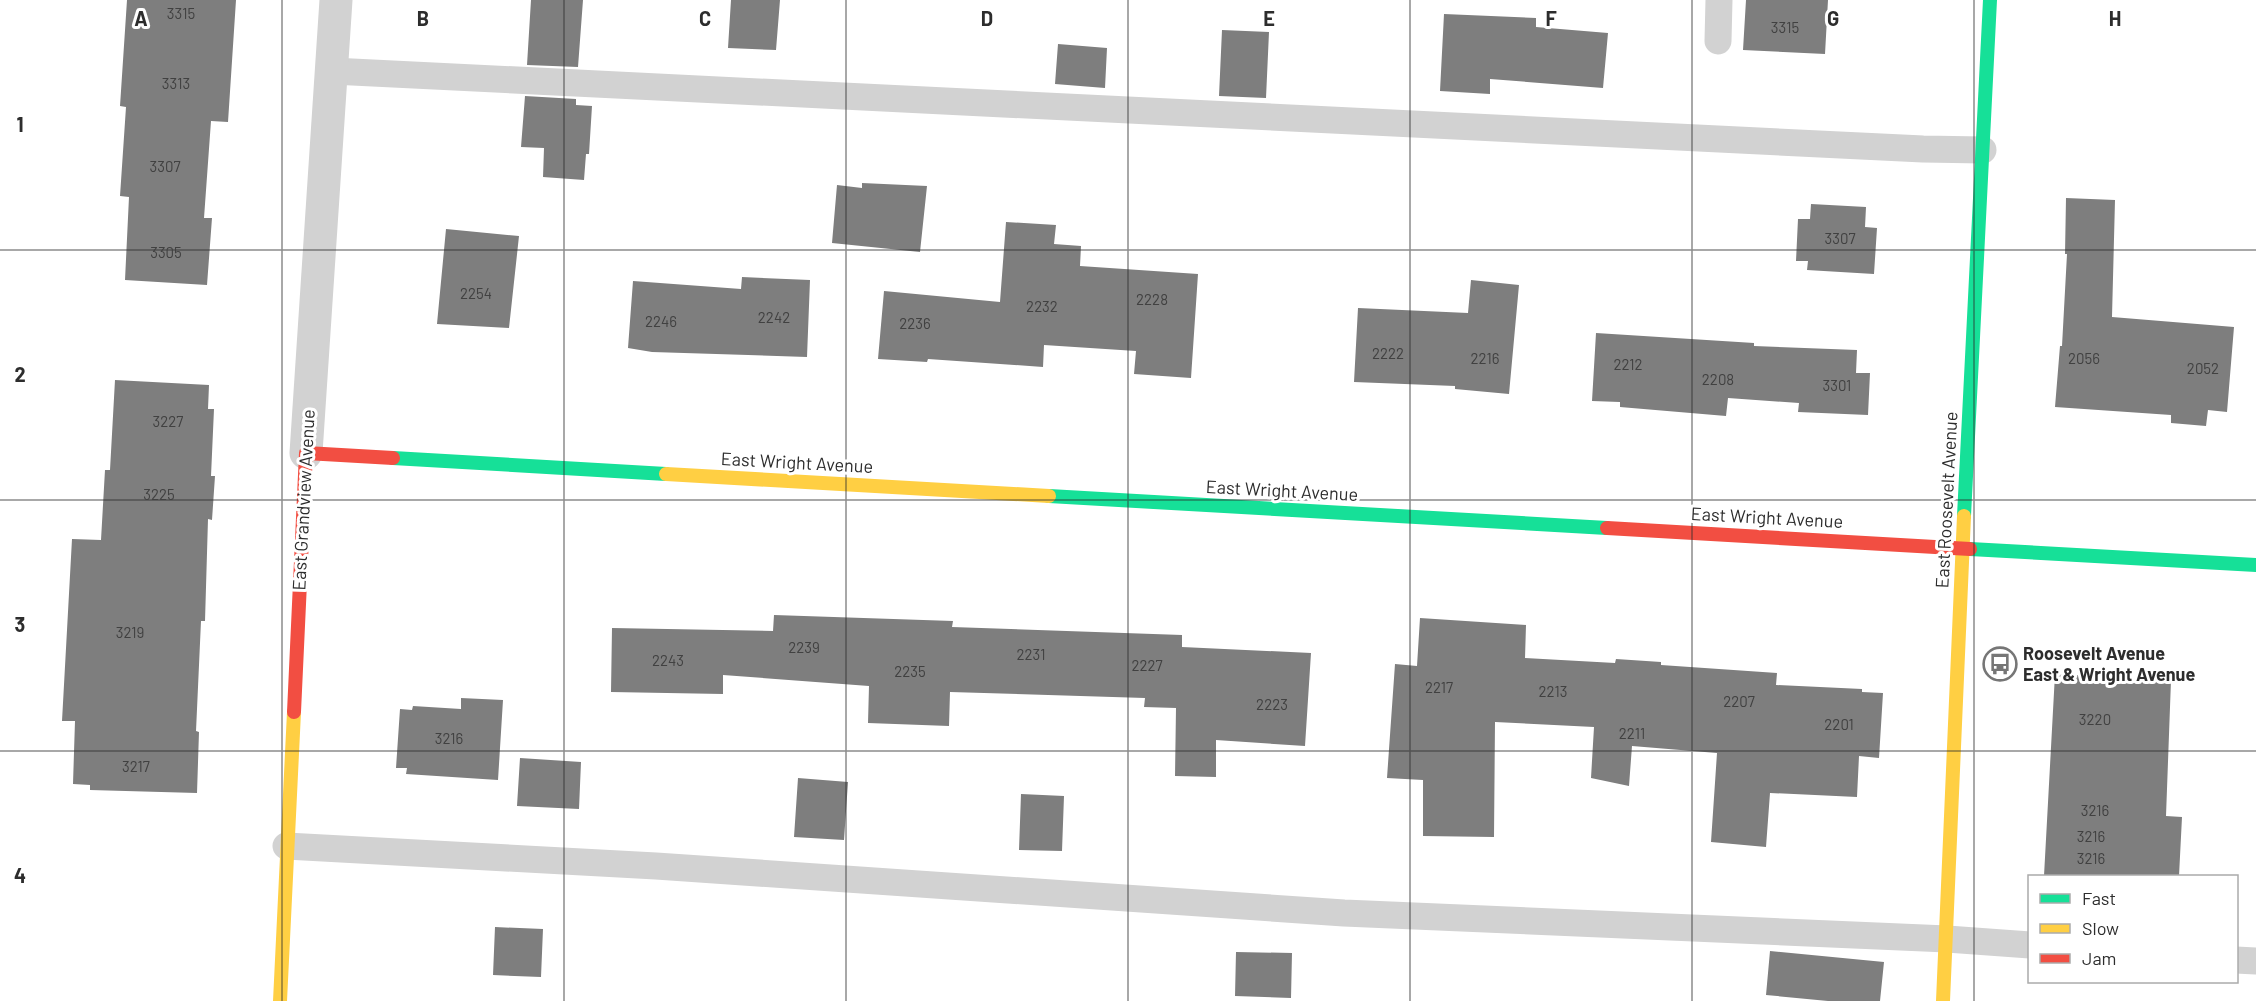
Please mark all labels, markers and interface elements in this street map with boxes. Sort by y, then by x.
house number: 3315 [167,4,195,22]
text: A [134,6,148,30]
text: B [417,6,429,30]
text: C [699,6,711,30]
text: D [981,6,993,30]
text: E [1263,6,1275,30]
text: F [1545,6,1557,30]
text: G [1827,6,1839,30]
text: H [2109,6,2121,30]
house number: 3315 [1771,18,1799,36]
house number: 3313 [162,74,190,92]
text: 1 [16,112,24,136]
house number: 3307 [149,157,181,175]
house number: 3307 [1824,229,1856,247]
house number: 3305 [150,243,182,261]
house number: 2254 [460,284,492,302]
house number: 2228 [1136,290,1168,308]
house number: 2232 [1026,297,1058,315]
house number: 2242 [758,308,790,326]
house number: 2246 [645,312,677,330]
house number: 2236 [899,314,931,332]
house number: 2222 [1372,344,1404,362]
house number: 2216 [1471,349,1499,367]
house number: 2056 [2068,349,2100,367]
house number: 2212 [1613,355,1643,373]
house number: 2052 [2187,359,2219,377]
text: 2 [14,362,26,386]
house number: 2208 [1702,370,1734,388]
house number: 3301 [1823,376,1851,394]
street label: East Grandview Avenue [287,409,319,591]
street label: East Roosevelt Avenue [1930,411,1962,589]
house number: 3227 [153,412,183,430]
street label: East Wright Avenue [720,447,874,477]
street label: East Wright Avenue [1205,475,1359,505]
house number: 3225 [143,485,175,503]
street label: East Wright Avenue [1690,502,1844,532]
text: 3 [15,612,25,636]
house number: 3219 [116,623,144,641]
house number: 2239 [788,638,820,656]
place label: Roosevelt Avenue East & Wright Avenue [2023,642,2195,685]
house number: 2231 [1017,645,1045,663]
bus stop icon: Roosevelt Avenue East & Wright Avenue [1982,646,2018,682]
house number: 2243 [652,651,684,669]
house number: 2227 [1131,656,1163,674]
house number: 2235 [894,662,926,680]
house number: 2217 [1425,678,1453,696]
house number: 2213 [1539,682,1567,700]
house number: 2207 [1723,692,1755,710]
house number: 2223 [1256,695,1288,713]
house number: 3220 [2079,710,2111,728]
house number: 2201 [1824,715,1854,733]
house number: 2211 [1619,724,1645,742]
house number: 3216 [435,729,463,747]
house number: 3217 [122,757,150,775]
house number: 3216 [2081,801,2109,819]
house number: 3216 [2077,827,2105,845]
house number: 3216 [2077,849,2105,867]
text: 4 [14,863,26,887]
legend [2028,875,2238,983]
text: Fast [2082,887,2116,909]
text: Slow [2082,917,2119,939]
text: Jam [2082,947,2116,969]

